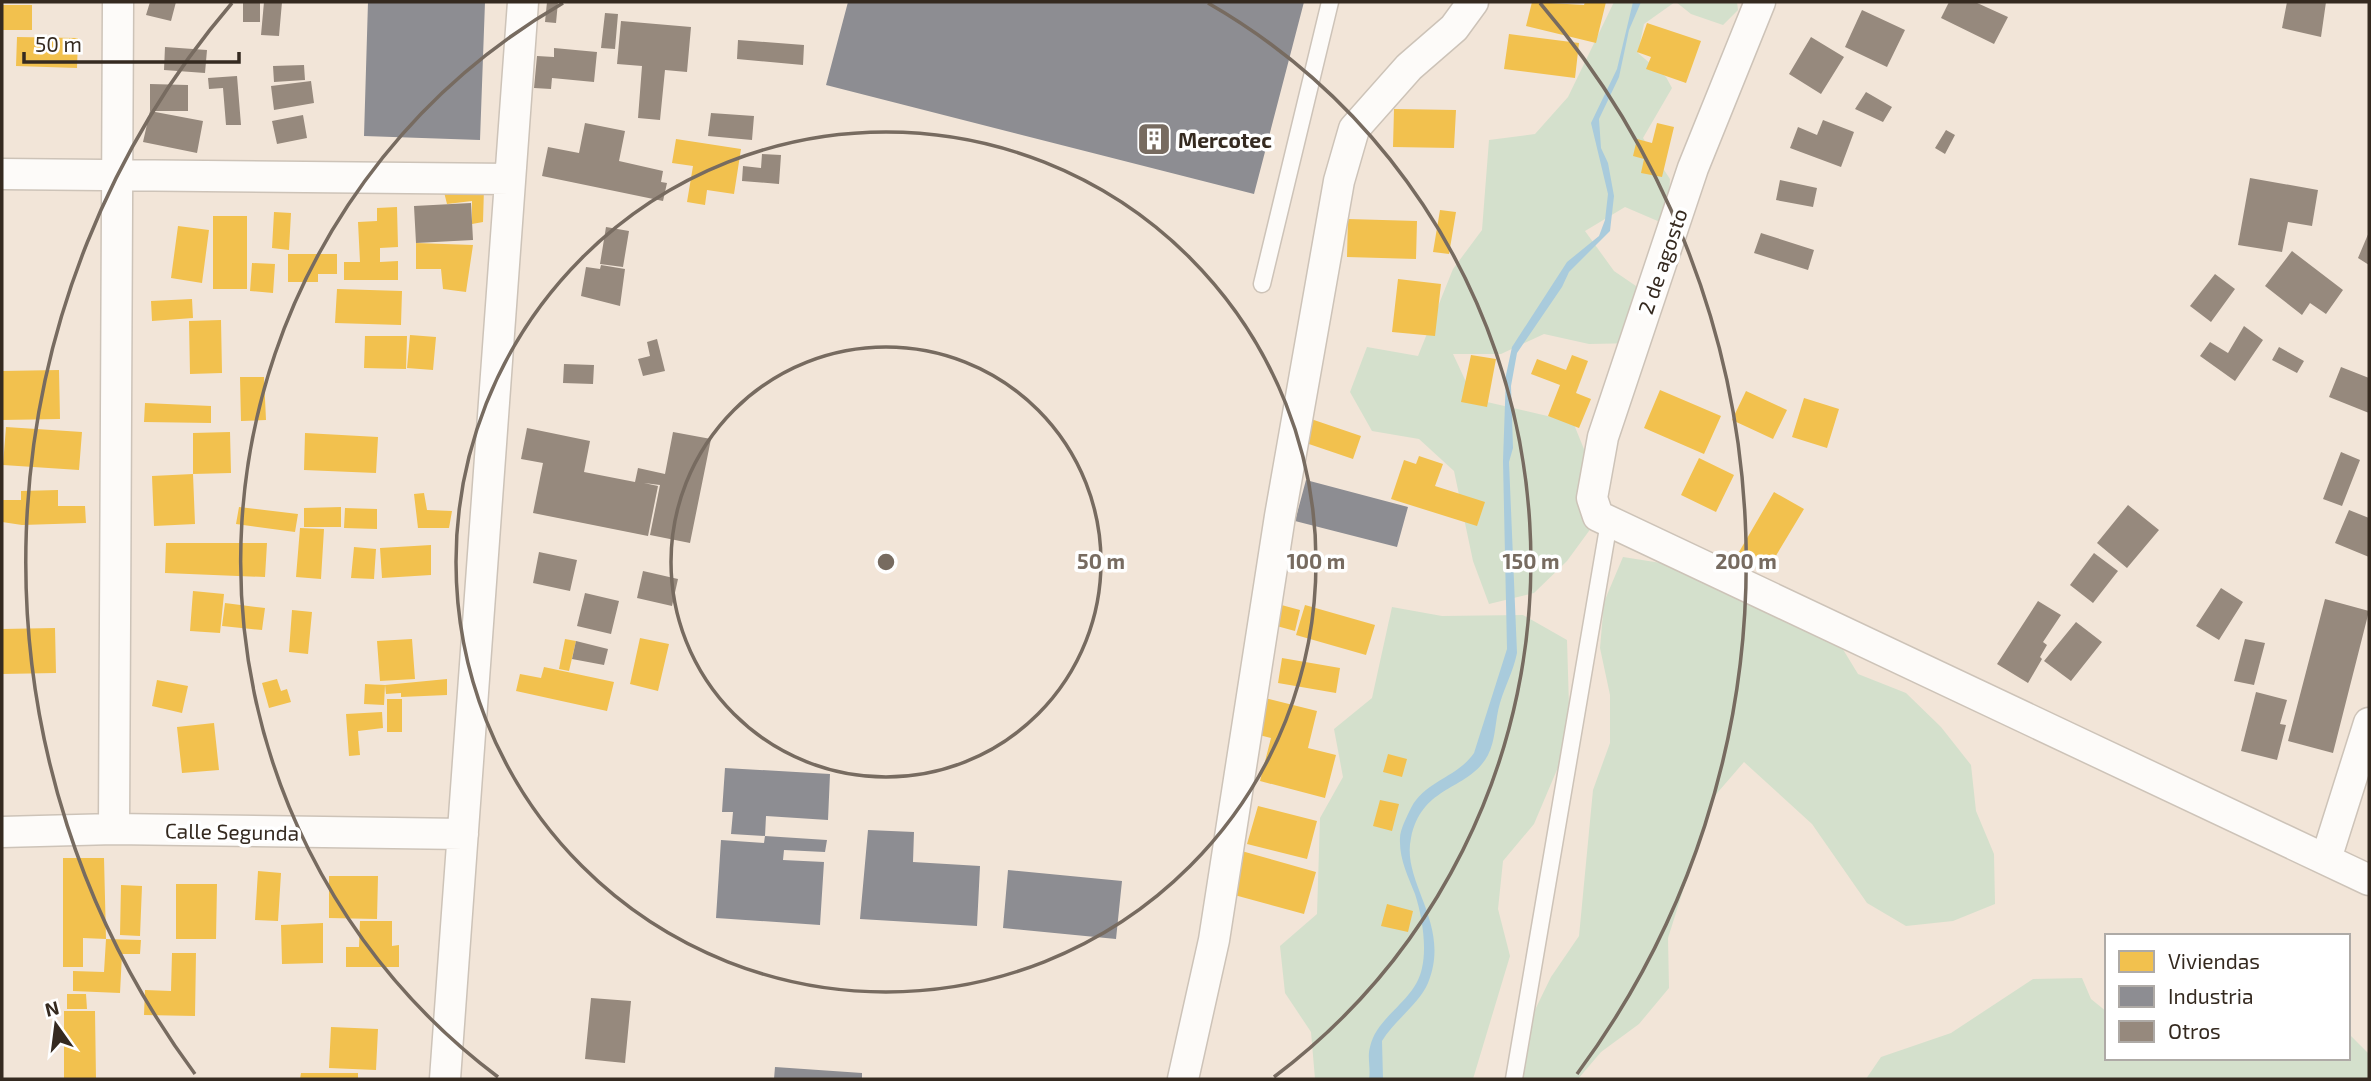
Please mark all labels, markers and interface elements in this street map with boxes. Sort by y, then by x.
scale bar [24,21,240,65]
text: 50 m [35,31,82,56]
building icon: Mercotec [1135,120,1173,158]
place label: Mercotec [1178,127,1272,152]
street label: 2 de agosto [1632,205,1692,317]
text: 50 m [1077,548,1125,573]
text: 100 m [1287,548,1345,573]
text: 150 m [1503,548,1559,573]
text: 200 m [1715,548,1777,573]
centre of rings [874,550,898,574]
street label: Calle Segunda [165,817,299,845]
legend [2105,934,2350,1060]
text: Viviendas [2168,948,2260,973]
text: Industria [2168,983,2254,1008]
north arrow [21,990,91,1060]
text: N [42,995,61,1021]
text: Otros [2168,1018,2221,1043]

